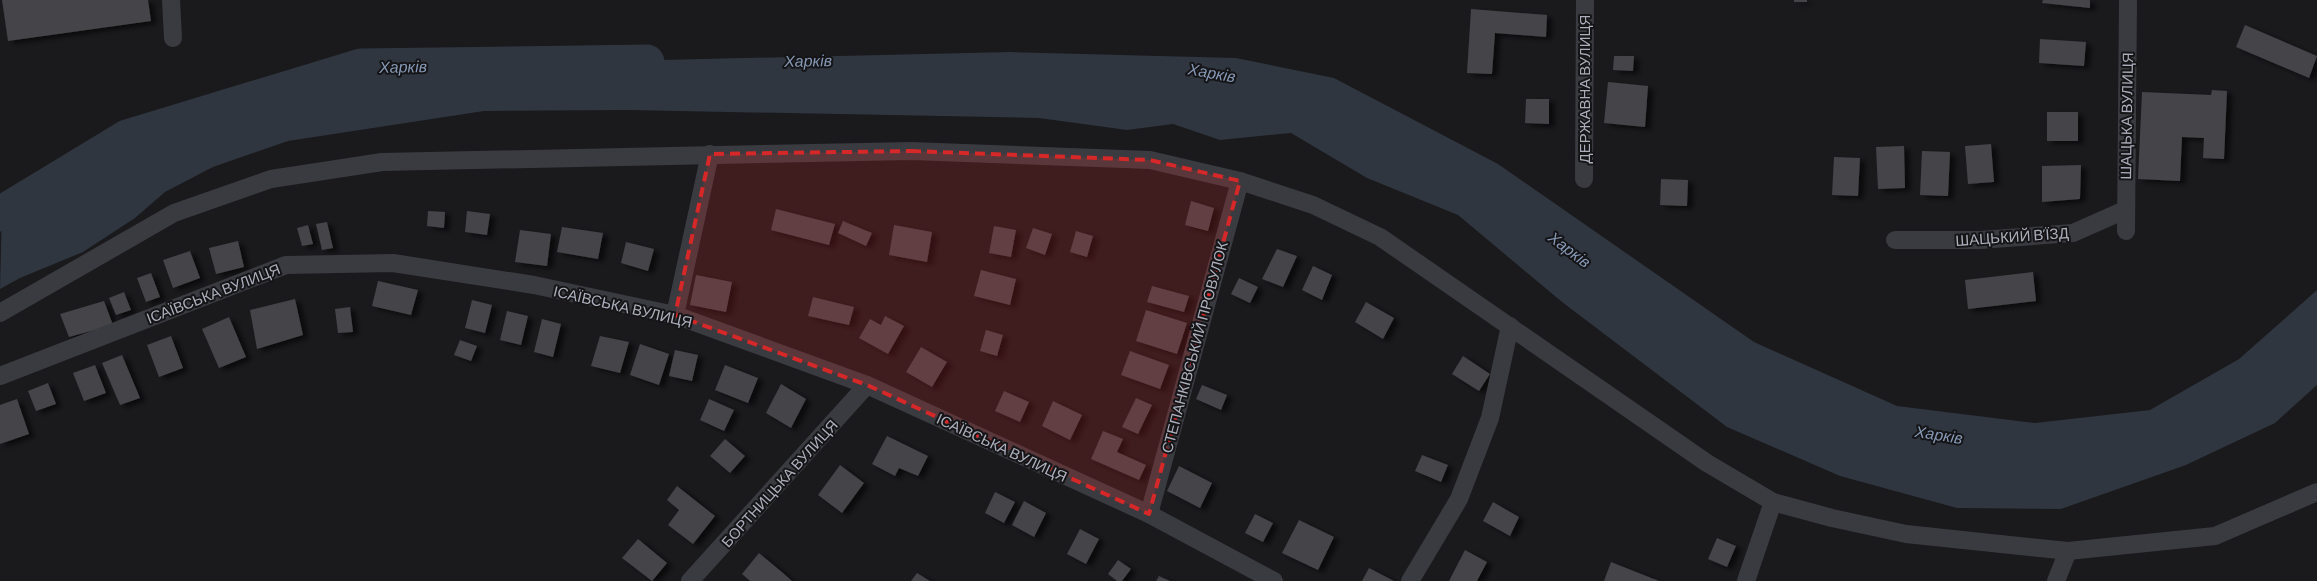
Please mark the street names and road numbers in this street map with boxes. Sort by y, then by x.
street label: ДЕРЖАВНА ВУЛИЦЯ [1575,15,1593,163]
street label: ШАЦЬКА ВУЛИЦЯ [2116,52,2136,180]
street label: ШАЦЬКИЙ В’ЇЗД [1955,223,2069,249]
street label: СТЕПАНКІВСЬКИЙ ПРОВУЛОК [1157,239,1231,455]
street label: ІСАЇВСЬКА ВУЛИЦЯ [144,259,282,327]
street label: ІСАЇВСЬКА ВУЛИЦЯ [552,281,694,331]
street label: ІСАЇВСЬКА ВУЛИЦЯ [934,409,1070,485]
street label: БОРТНИЦЬКА ВУЛИЦЯ [717,416,841,550]

